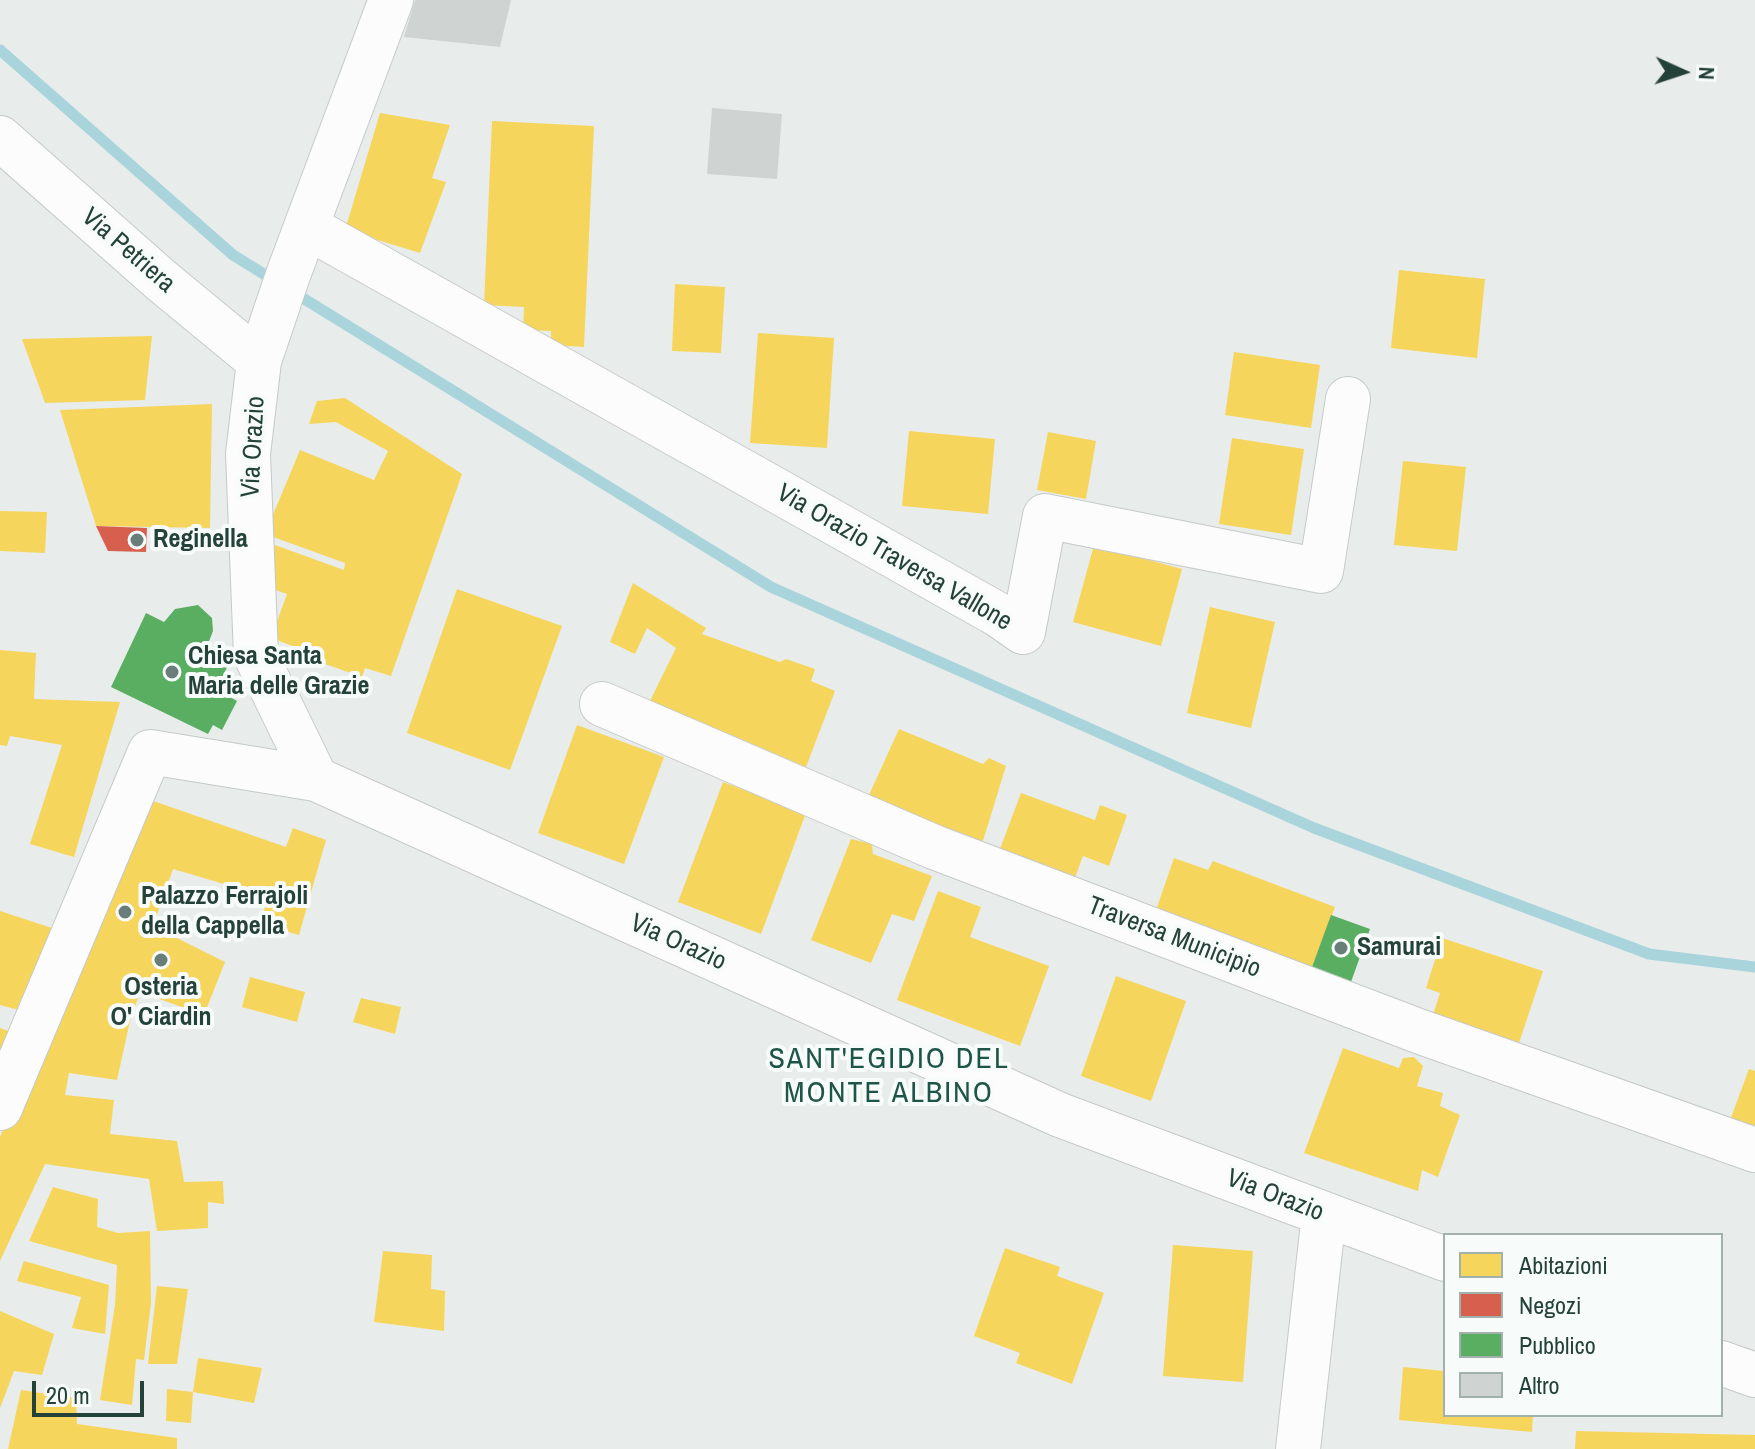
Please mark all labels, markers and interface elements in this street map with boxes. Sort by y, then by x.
north arrow [1643,32,1723,112]
text: N [1692,66,1722,81]
street label: Via Petriera [75,202,181,300]
street label: Via Orazio [236,395,272,499]
street label: Via Orazio Traversa Vallone [771,478,1017,638]
place label: Reginella [153,524,248,556]
marker: Reginella [128,531,146,549]
place label: Chiesa Santa Maria delle Grazie [188,641,369,702]
marker: Chiesa Santa Maria delle Grazie [163,663,181,681]
place label: Palazzo Ferrajoli della Cappella [141,881,308,942]
street label: Traversa Municipio [1083,891,1265,985]
marker: Palazzo Ferrajoli della Cappella [116,903,134,921]
street label: Via Orazio [625,908,731,978]
place label: Samurai [1357,932,1441,964]
marker: Samurai [1332,939,1350,957]
marker: Osteria O' Ciardin [152,951,170,969]
place label: Osteria O' Ciardin [110,972,212,1034]
district label: SANT'EGIDIO DEL MONTE ALBINO [768,1042,1010,1112]
street label: Via Orazio [1222,1163,1328,1229]
legend [1443,1233,1723,1417]
text: Abitazioni [1519,1249,1608,1281]
text: Negozi [1519,1289,1581,1321]
text: Pubblico [1519,1329,1596,1361]
scale bar [36,1365,148,1415]
text: Altro [1519,1369,1559,1401]
text: 20 m [46,1379,90,1411]

